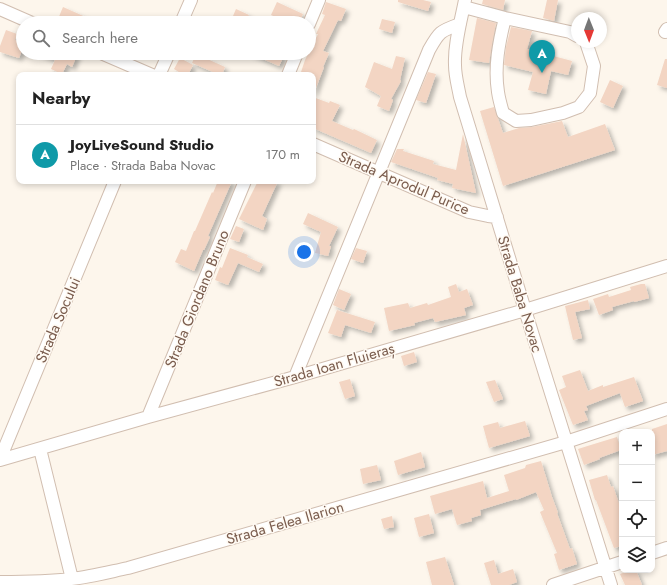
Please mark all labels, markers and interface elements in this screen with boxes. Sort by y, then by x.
north arrow [571,12,607,48]
search box [16,16,316,60]
icon: search [30,27,52,49]
text: Search here [62,27,138,49]
pin: A [529,40,555,73]
text: Nearby [32,86,90,110]
text: JoyLiveSound Studio [70,134,214,156]
text: A [40,145,50,164]
text: 170 m [265,145,300,164]
street label: Strada Aprodul Purice [335,145,473,221]
text: Place · Strada Baba Novac [70,156,216,175]
street label: Strada Giordano Bruno [159,227,235,371]
street label: Strada Baba Novac [492,233,548,355]
your location [294,242,314,262]
street label: Strada Socului [30,274,86,366]
street label: Strada Ioan Fluieraș [271,337,397,393]
map controls [619,429,655,573]
button: + [619,429,655,465]
button: − [619,465,655,501]
street label: Strada Felea Ilarion [224,496,346,550]
button: locate [619,501,655,537]
button: layers [619,537,655,573]

